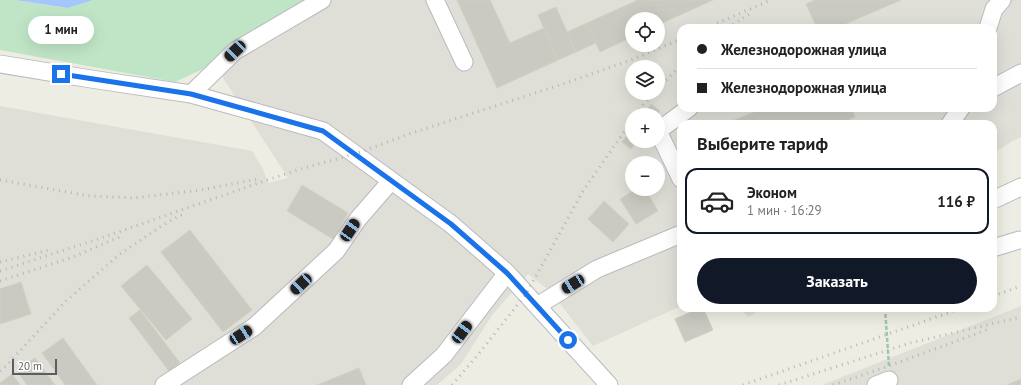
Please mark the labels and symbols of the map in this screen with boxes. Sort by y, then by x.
callout: 1 мин [28,16,94,44]
car [222,38,248,64]
route end [52,65,70,83]
car [338,217,362,243]
car [288,271,314,297]
car [560,273,586,295]
car [450,319,474,345]
car [228,323,254,347]
route start [559,331,577,349]
scale bar [12,357,57,376]

